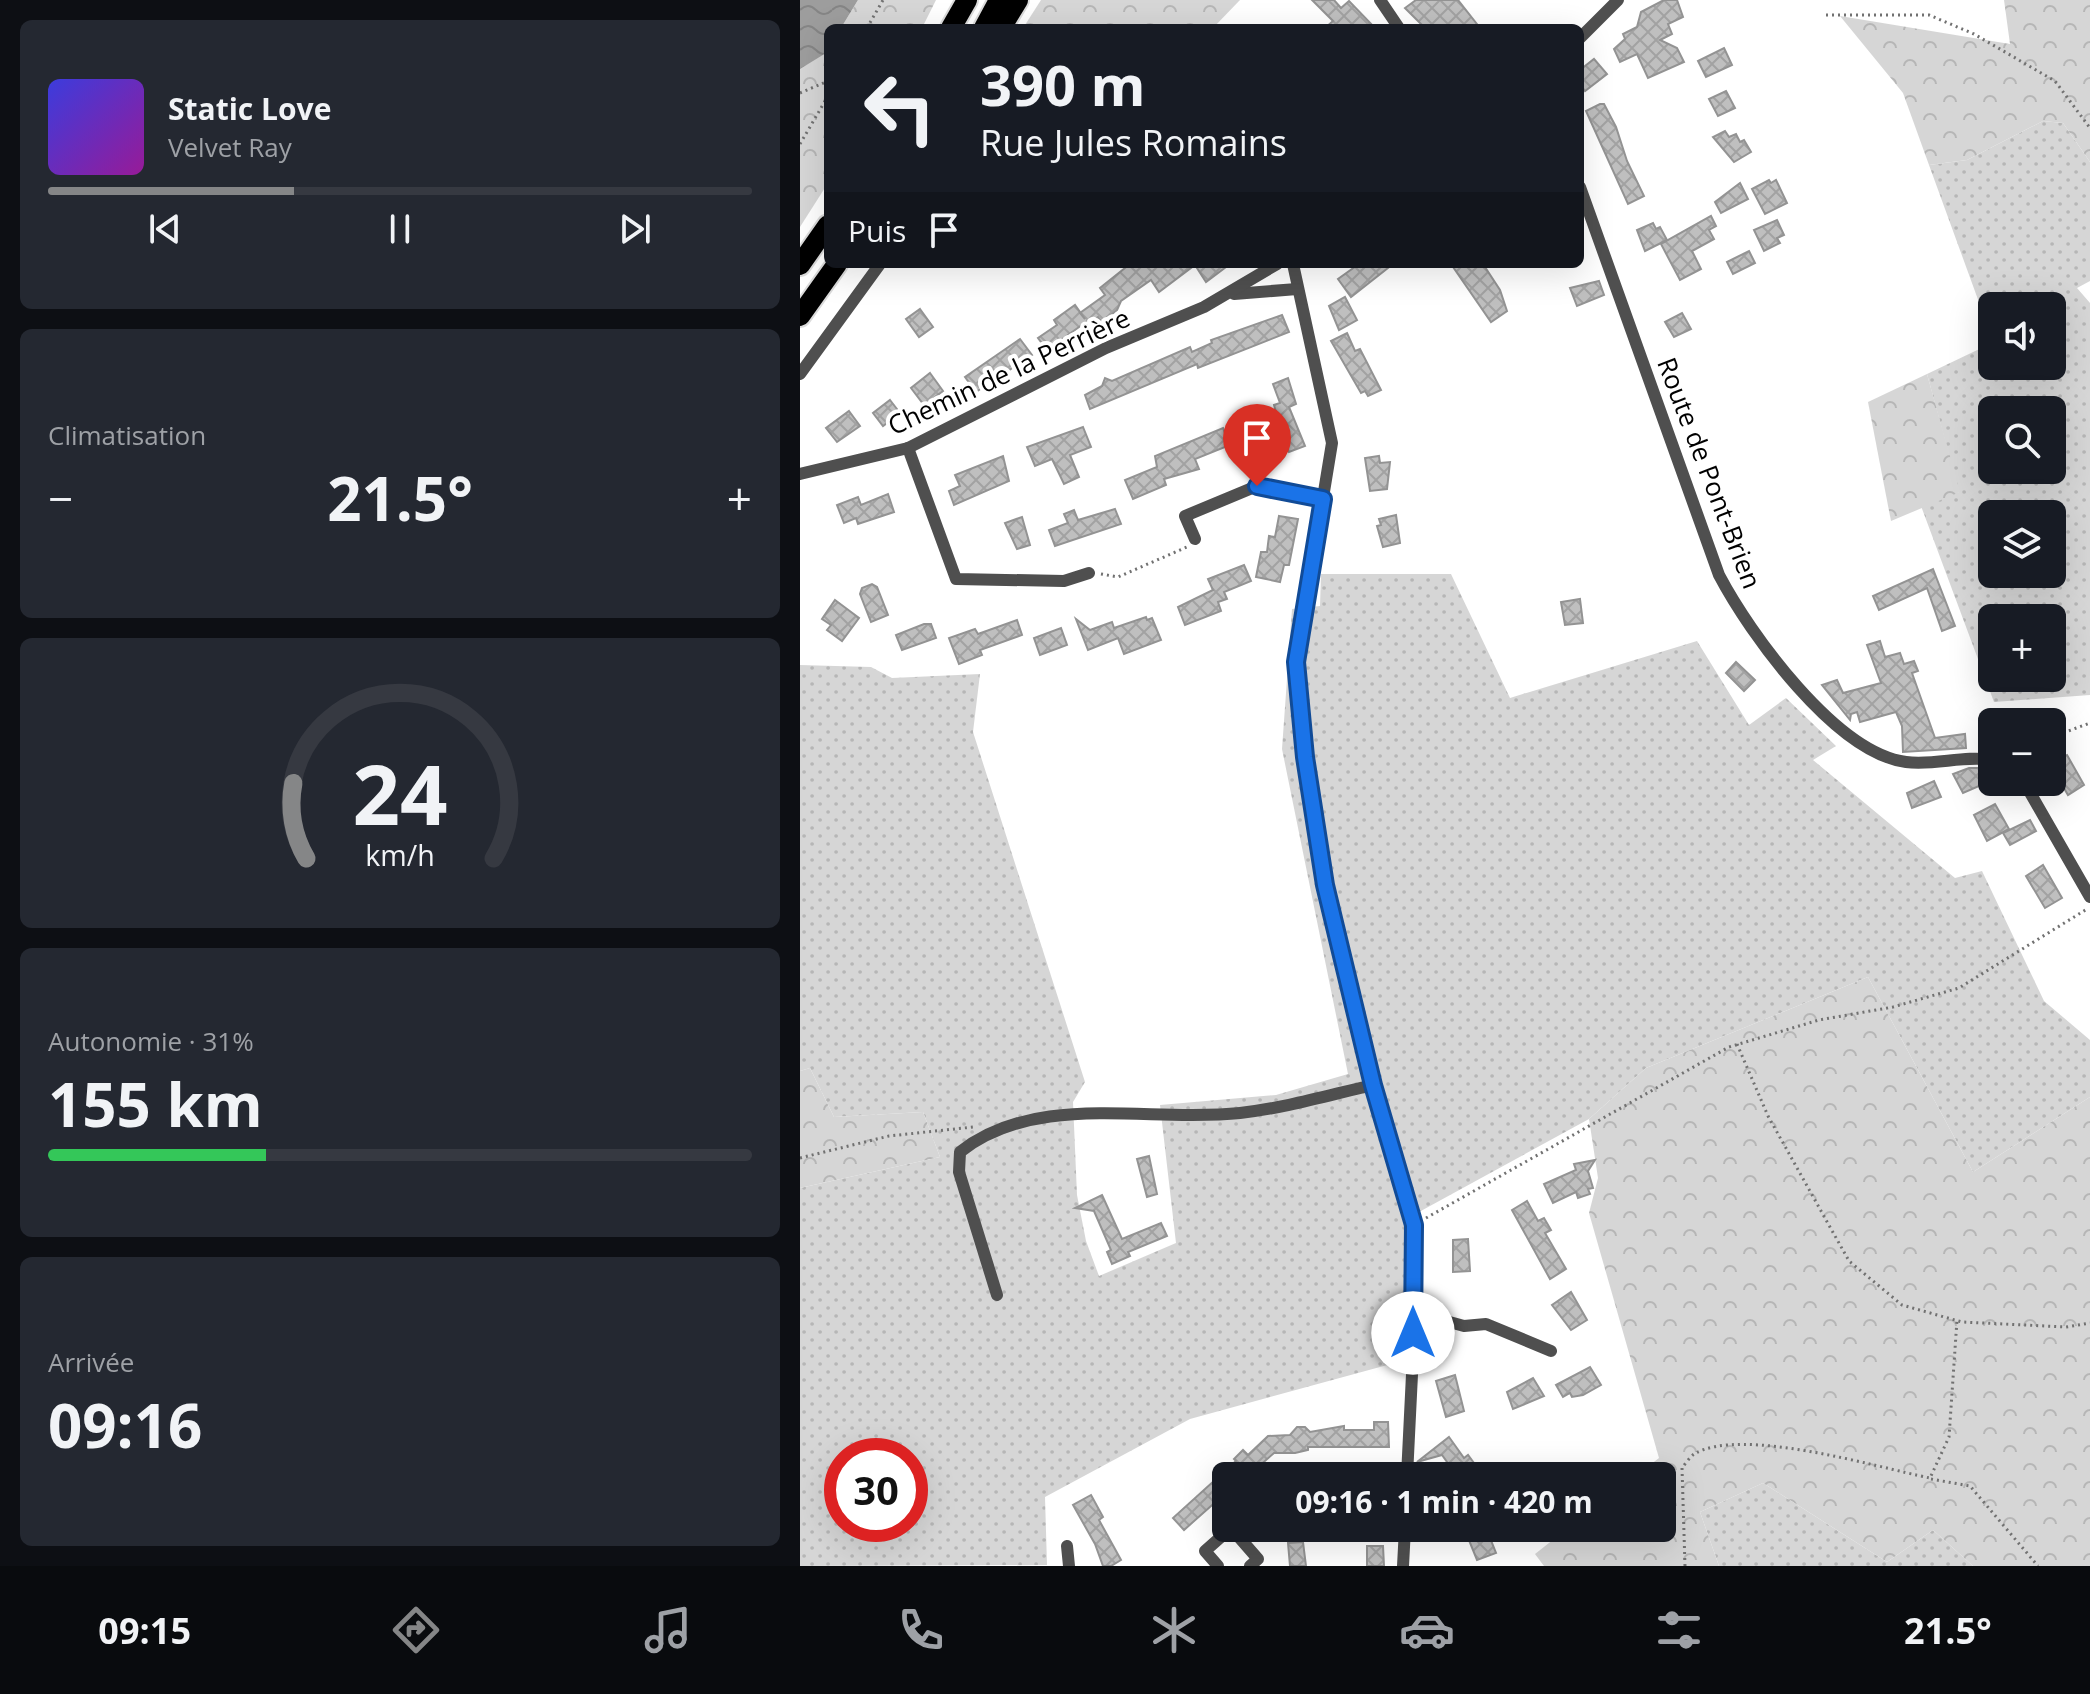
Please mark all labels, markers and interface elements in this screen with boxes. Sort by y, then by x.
text: 390 m [980,46,1146,122]
icon: left [848,56,952,160]
text: Static Love [168,88,331,129]
text: Rue Jules Romains [980,118,1287,167]
text: Velvet Ray [168,129,292,165]
icon: previous [143,207,187,251]
icon: pause [378,207,422,251]
icon: next [613,207,657,251]
icon: arrive [922,208,966,252]
text: Puis [848,210,906,251]
map controls [1978,292,2066,796]
button: sound [1978,292,2066,380]
street label: Chemin de la Perrière [882,299,1135,443]
street label: Route de Pont-Brien [1649,352,1771,593]
button: search [1978,396,2066,484]
pin [1223,404,1291,486]
icon: arrive [1235,416,1279,460]
text: Climatisation [48,417,206,453]
text: 21.5° [327,457,473,539]
text: − [48,468,73,528]
text: + [727,468,752,528]
button: layers [1978,500,2066,588]
button: + [1978,604,2066,692]
button: − [1978,708,2066,796]
text: 24 [352,736,448,849]
text: km/h [365,835,435,874]
text: Autonomie · 31% [48,1023,254,1059]
text: 155 km [48,1063,263,1145]
position arrow [1371,1291,1455,1375]
text: Arrivée [48,1344,134,1380]
text: 09:16 [48,1384,202,1466]
speed limit sign: 30 [824,1438,928,1542]
text: 09:16 · 1 min · 420 m [1295,1481,1593,1522]
icon: directions [388,1602,444,1658]
icon: music [640,1602,696,1658]
icon: phone [893,1602,949,1658]
icon: climate [1146,1602,1202,1658]
icon: car [1399,1602,1455,1658]
icon: filters [1651,1602,1707,1658]
text: 09:15 [98,1606,191,1655]
text: 21.5° [1904,1606,1992,1655]

